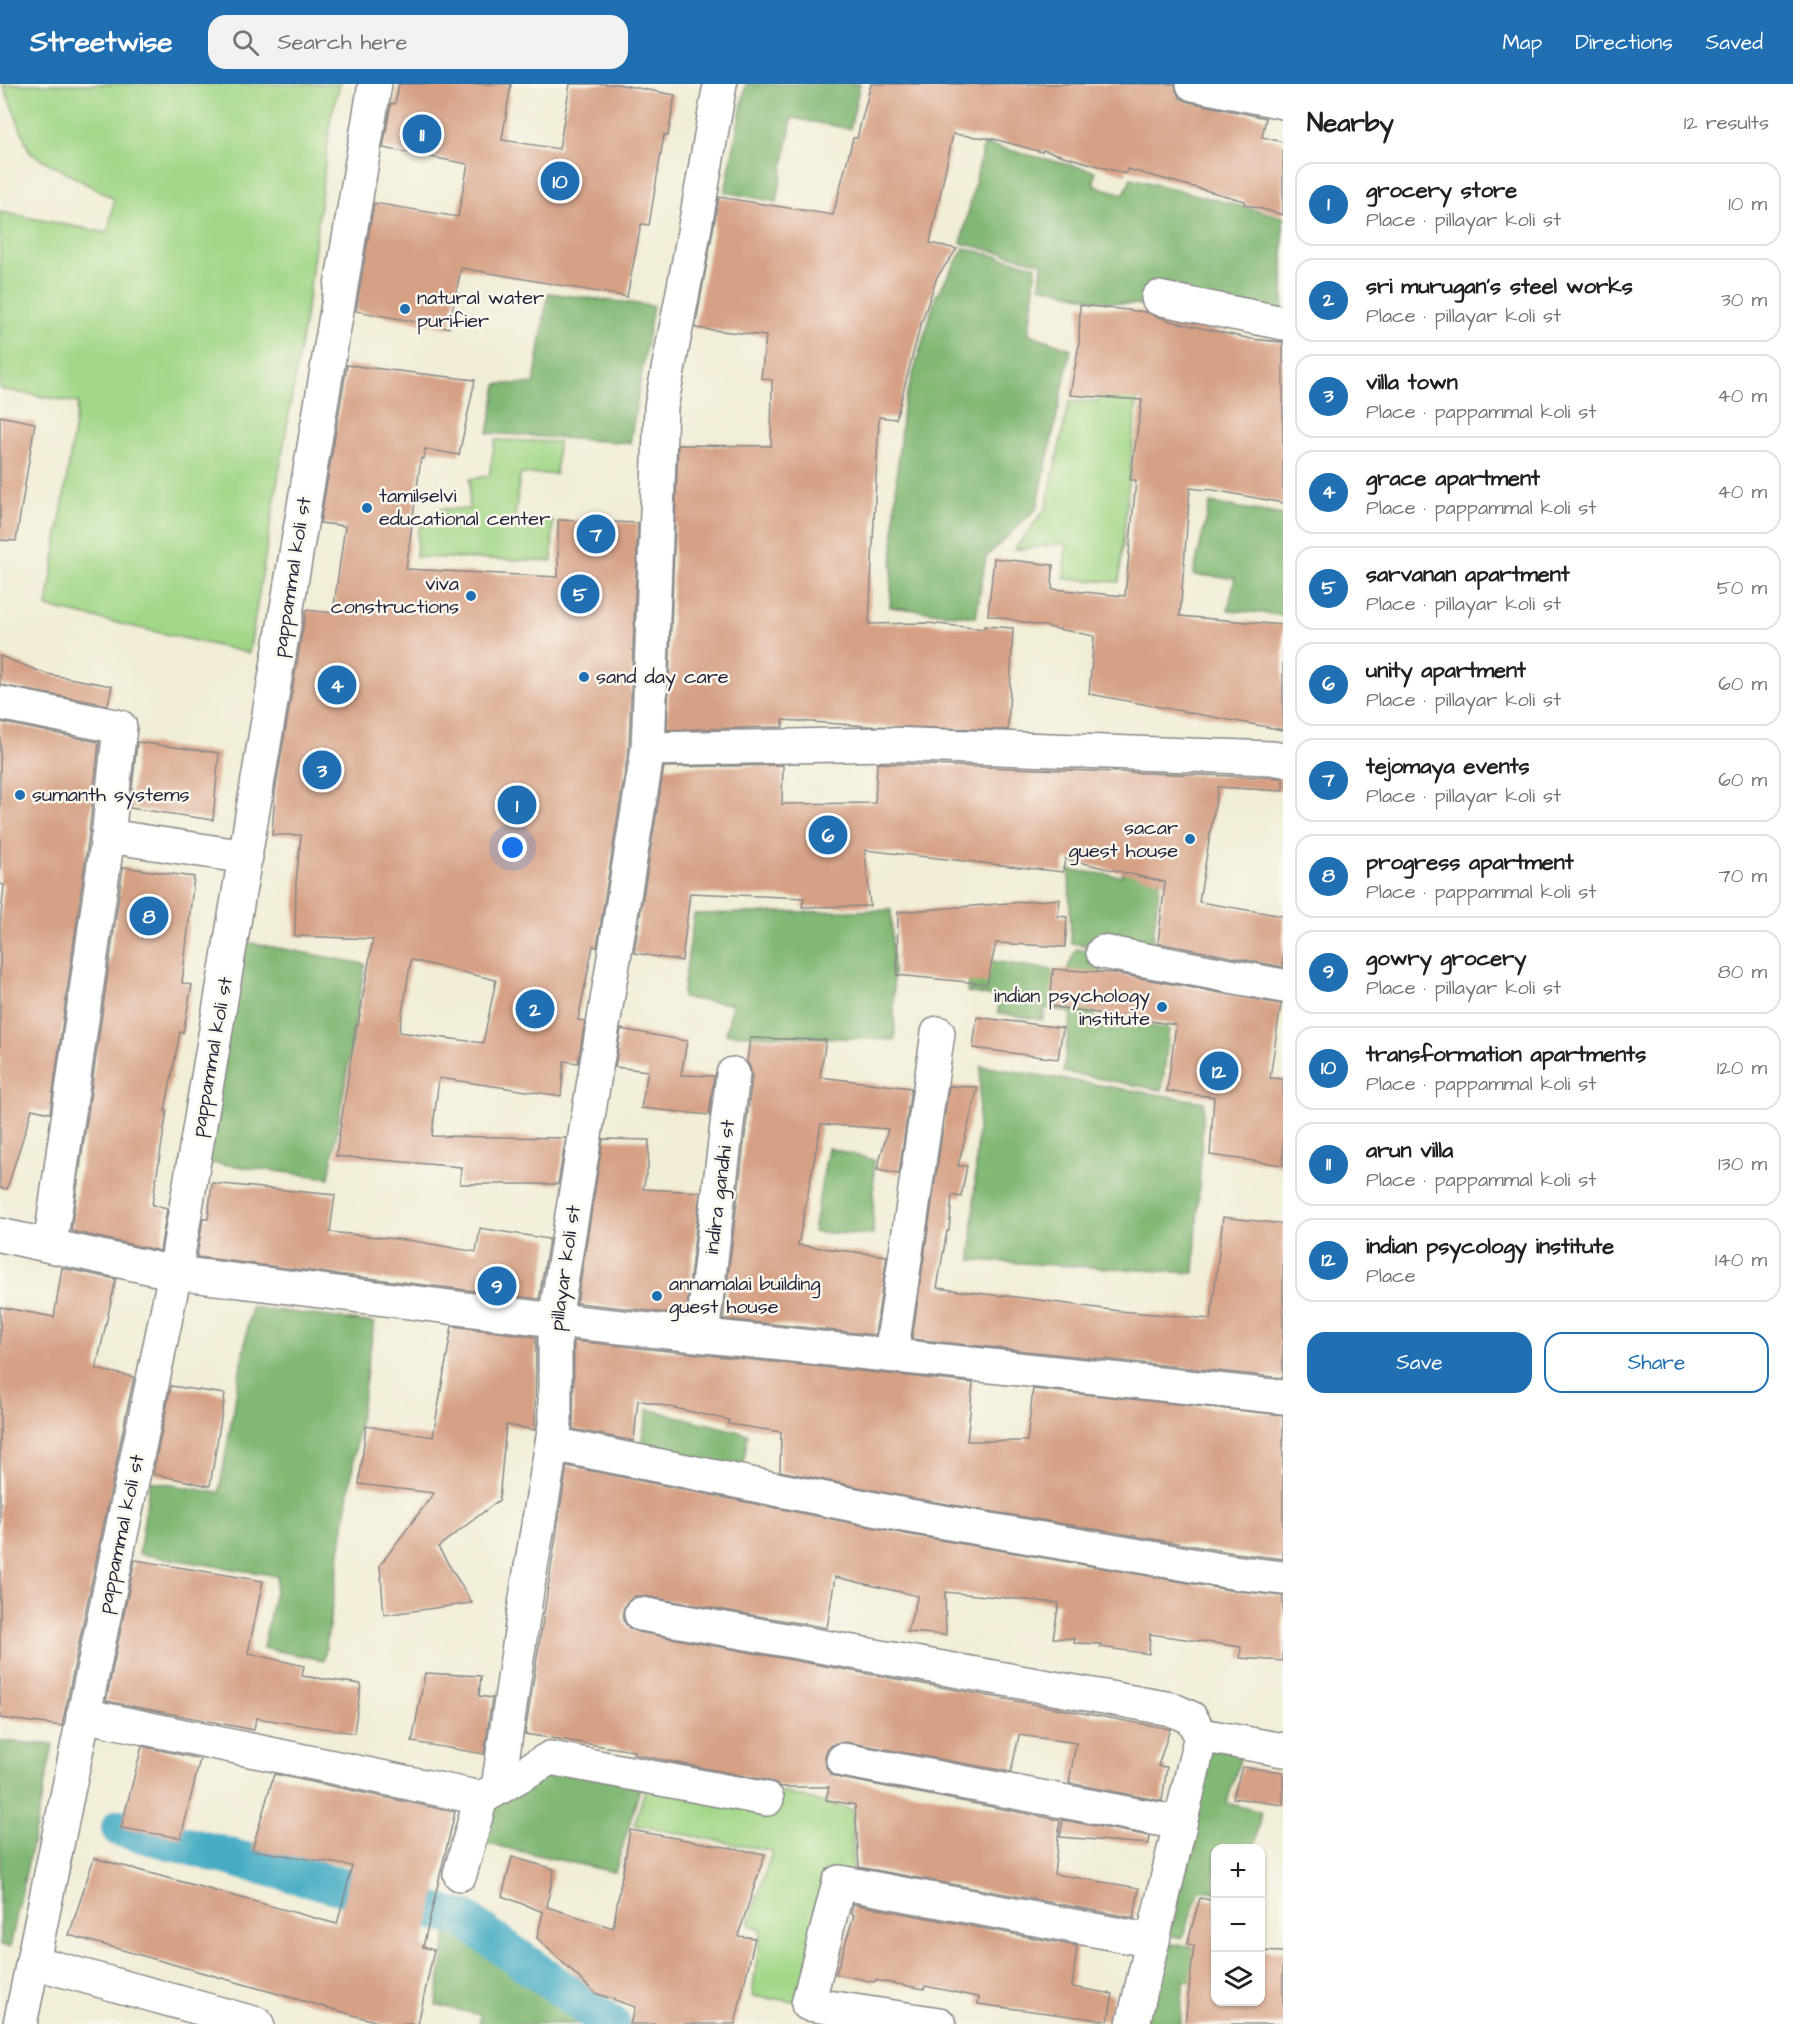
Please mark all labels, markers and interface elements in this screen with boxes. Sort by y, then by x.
search box [208,15,628,69]
text: Streetwise [30,23,172,62]
icon: search [229,26,262,59]
text: Search here [277,27,407,58]
text: Map [1502,28,1542,57]
text: Directions [1575,28,1673,57]
text: Saved [1706,28,1763,57]
text: Nearby [1307,105,1394,141]
text: 12 results [1684,109,1769,137]
pin: 11 [402,112,442,156]
pin: 10 [540,158,580,204]
text: grocery store [1366,175,1517,206]
text: 1 [1327,190,1330,218]
text: 10 m [1728,190,1767,218]
text: Place · pillayar koli st [1366,206,1561,234]
text: sri murugan's steel works [1366,271,1633,302]
place label: natural water purifier [417,284,544,335]
text: 2 [1323,286,1334,314]
text: 30 m [1721,286,1767,314]
marker: natural water purifier [398,302,412,316]
text: Place · pillayar koli st [1366,302,1561,330]
text: villa town [1366,367,1458,398]
text: 3 [1323,382,1334,410]
text: 40 m [1717,382,1767,410]
text: Place · pappammal koli st [1366,398,1596,426]
text: grace apartment [1366,463,1540,494]
text: 4 [1322,478,1335,506]
text: 40 m [1717,478,1767,506]
place label: tamilselvi educational center [379,482,550,533]
text: Place · pappammal koli st [1366,494,1596,522]
street label: pappammal koli st [265,495,319,659]
marker: tamilselvi educational center [360,501,374,515]
pin: 7 [576,512,616,556]
text: sarvanan apartment [1366,559,1570,590]
place label: viva constructions [331,570,459,621]
pin: 5 [560,572,600,616]
text: 5 [1321,574,1336,602]
text: 50 m [1717,574,1767,602]
marker: viva constructions [464,589,478,603]
text: Place · pillayar koli st [1366,590,1561,618]
text: unity apartment [1366,655,1526,686]
pin: 4 [318,662,356,708]
place label: sand day care [596,663,729,692]
marker: sand day care [577,670,591,684]
text: 6 [1322,670,1335,698]
text: 60 m [1718,670,1767,698]
text: Place · pillayar koli st [1366,686,1561,714]
pin: 3 [302,748,342,792]
text: tejomaya events [1366,751,1530,782]
text: 7 [1322,766,1335,794]
text: 60 m [1718,766,1767,794]
place label: sumanth systems [32,781,190,810]
pin: 1 [498,782,536,828]
text: Place · pillayar koli st [1366,782,1561,810]
marker: sumanth systems [13,788,27,802]
pin: 6 [808,812,848,858]
place label: sacar guest house [1068,814,1178,866]
marker: sacar guest house [1183,832,1197,846]
your location [498,833,527,862]
text: progress apartment [1366,847,1574,878]
text: 8 [1322,862,1335,890]
text: 70 m [1719,862,1767,890]
text: Place · pappammal koli st [1366,878,1596,906]
pin: 8 [130,894,168,938]
text: gowry grocery [1366,943,1526,974]
text: 9 [1323,958,1334,986]
text: 80 m [1718,958,1767,986]
text: Place · pillayar koli st [1366,974,1561,1002]
street label: pappammal koli st [184,975,240,1139]
place label: indian psychology institute [994,982,1150,1033]
pin: 2 [516,986,554,1032]
marker: indian psychology institute [1155,1000,1169,1014]
text: transformation apartments [1366,1039,1646,1070]
pin: 12 [1200,1048,1238,1094]
text: 10 [1321,1054,1336,1082]
text: 120 m [1717,1054,1767,1082]
text: Place · pappammal koli st [1366,1070,1596,1098]
street label: indira gandhi st [698,1118,743,1256]
text: arun villa [1366,1135,1453,1166]
text: 11 [1326,1150,1331,1178]
text: 130 m [1718,1150,1767,1178]
text: Place · pappammal koli st [1366,1166,1596,1194]
street label: pillayar koli st [542,1203,589,1333]
text: indian psycology institute [1366,1231,1614,1262]
text: 12 [1321,1246,1336,1274]
text: 140 m [1715,1246,1767,1274]
text: Place [1366,1262,1416,1290]
pin: 9 [478,1264,516,1308]
place label: annamalai building guest house [669,1270,821,1322]
marker: annamalai building guest house [650,1289,664,1303]
button: Save [1307,1332,1532,1393]
button: Share [1544,1332,1769,1393]
street label: pappammal koli st [90,1452,152,1616]
map controls [1211,1844,1265,2006]
button: + [1211,1844,1265,1898]
button: − [1211,1898,1265,1952]
button: layers [1211,1952,1265,2006]

